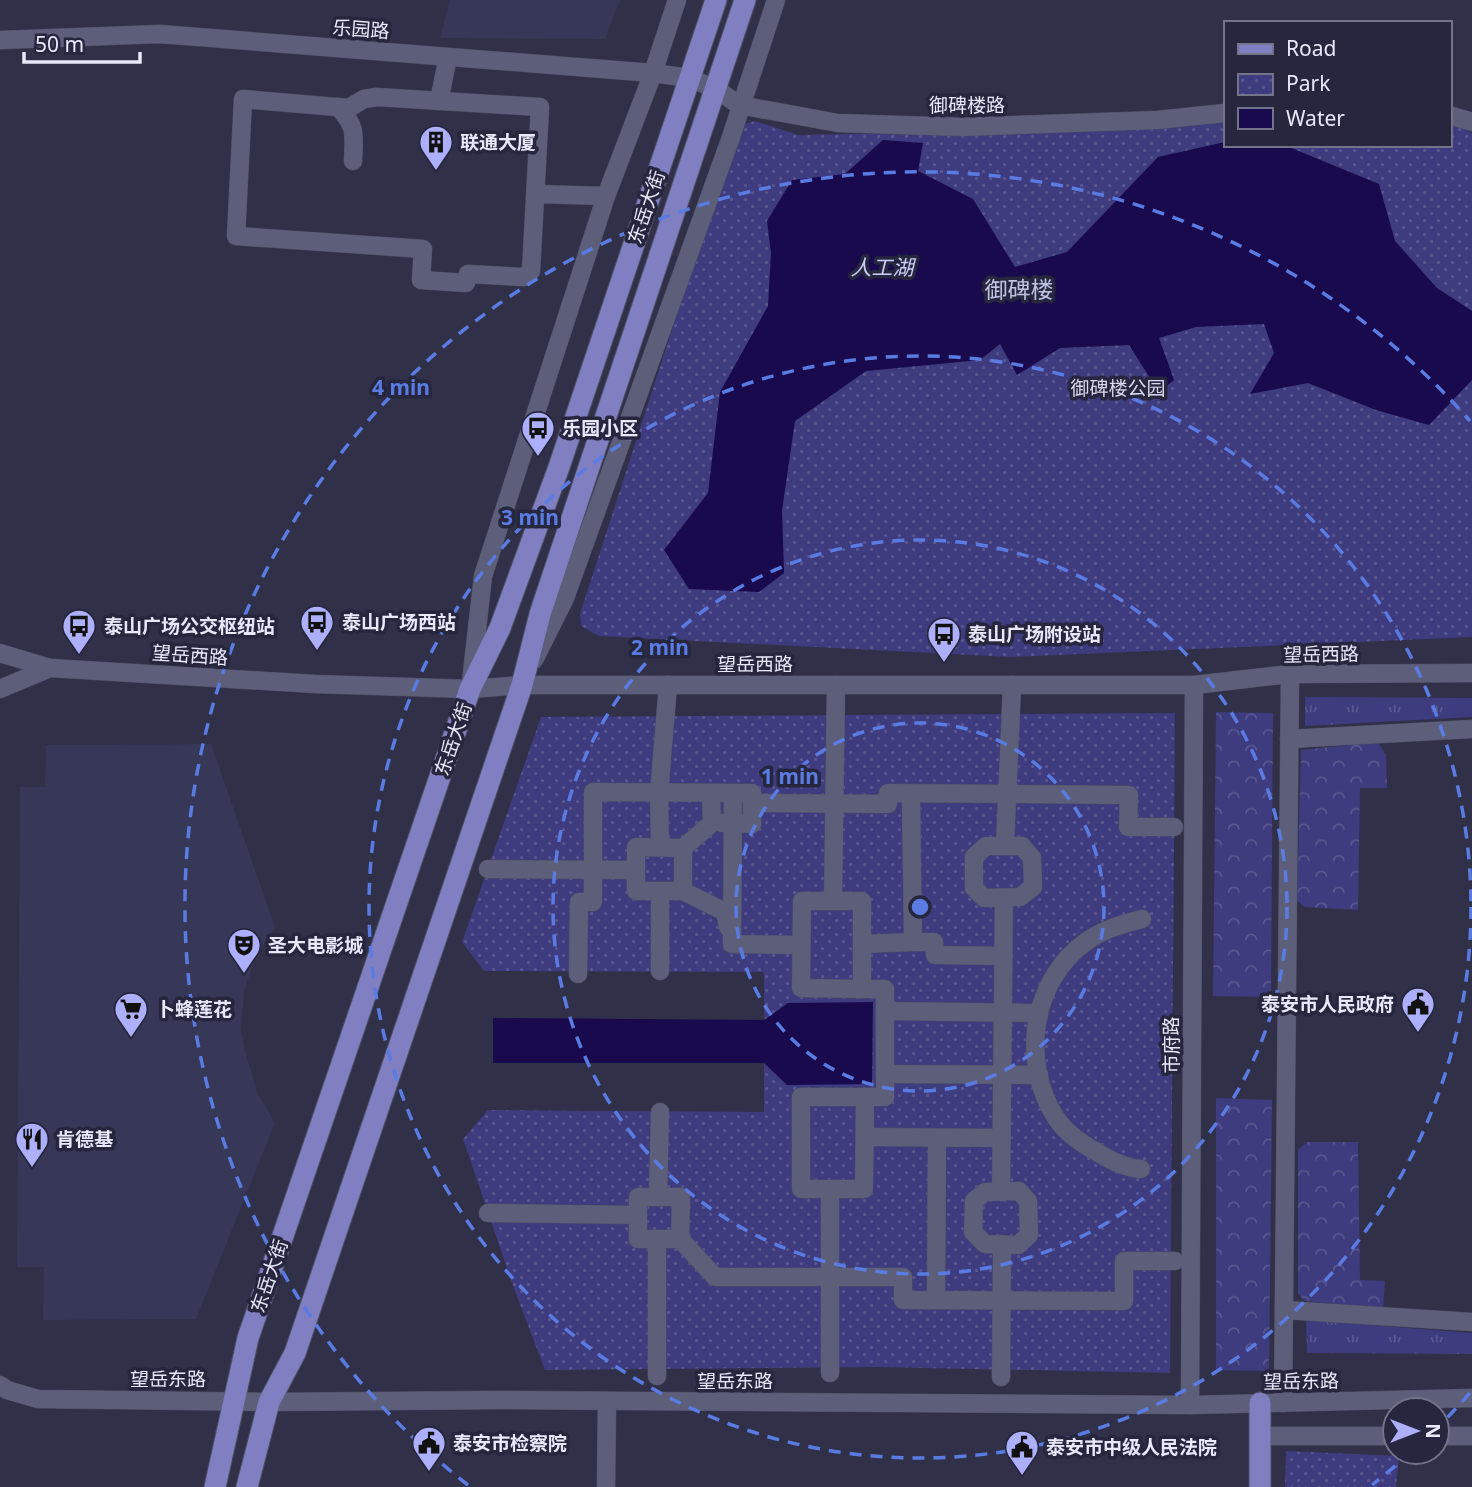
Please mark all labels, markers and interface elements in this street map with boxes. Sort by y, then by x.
street label: 乐园路 [332,14,390,44]
scale bar [24,21,140,65]
legend [1224,21,1451,147]
text: 50 m [35,30,84,58]
text: Road [1286,34,1336,62]
text: Park [1286,69,1331,97]
street label: 御碑楼路 [929,92,1005,118]
text: Water [1286,104,1345,132]
building icon: 联通大厦 [417,123,455,172]
place label: 联通大厦 [460,129,536,155]
street label: 东岳大街 [621,167,671,247]
water label: 人工湖 [851,253,916,281]
district label: 御碑楼 [985,273,1054,305]
text: 4 min [372,373,430,401]
park label: 御碑楼公园 [1070,375,1166,401]
bus stop icon: 乐园小区 [519,409,557,458]
place label: 乐园小区 [562,415,638,441]
text: 3 min [501,503,559,531]
bus stop icon: 泰山广场西站 [298,603,336,652]
bus stop icon: 泰山广场公交枢纽站 [60,607,98,656]
place label: 泰山广场西站 [342,609,456,635]
place label: 泰山广场公交枢纽站 [104,613,275,639]
bus stop icon: 泰山广场附设站 [925,615,963,664]
place label: 泰山广场附设站 [968,621,1101,647]
text: 2 min [631,633,689,661]
street label: 望岳西路 [151,639,229,671]
street label: 望岳西路 [1283,640,1359,668]
street label: 望岳西路 [717,651,793,677]
street label: 东岳大街 [428,699,478,779]
text: 1 min [761,762,819,790]
centre of rings [908,895,932,919]
theatre icon: 圣大电影城 [225,926,263,975]
place label: 圣大电影城 [268,932,363,958]
public building icon: 泰安市人民政府 [1399,985,1437,1034]
supermarket icon: 卜蜂莲花 [112,990,150,1039]
place label: 泰安市人民政府 [1261,991,1394,1017]
place label: 卜蜂莲花 [156,996,232,1022]
street label: 市府路 [1158,1016,1184,1074]
restaurant icon: 肯德基 [13,1120,51,1169]
place label: 肯德基 [56,1126,114,1152]
street label: 东岳大街 [244,1236,294,1316]
street label: 望岳东路 [130,1366,206,1392]
street label: 望岳东路 [1263,1367,1339,1395]
street label: 望岳东路 [697,1368,773,1394]
north arrow [1381,1396,1451,1466]
text: N [1420,1423,1446,1439]
public building icon: 泰安市检察院 [410,1424,448,1473]
public building icon: 泰安市中级人民法院 [1003,1428,1041,1477]
place label: 泰安市检察院 [453,1430,567,1456]
place label: 泰安市中级人民法院 [1046,1434,1217,1460]

